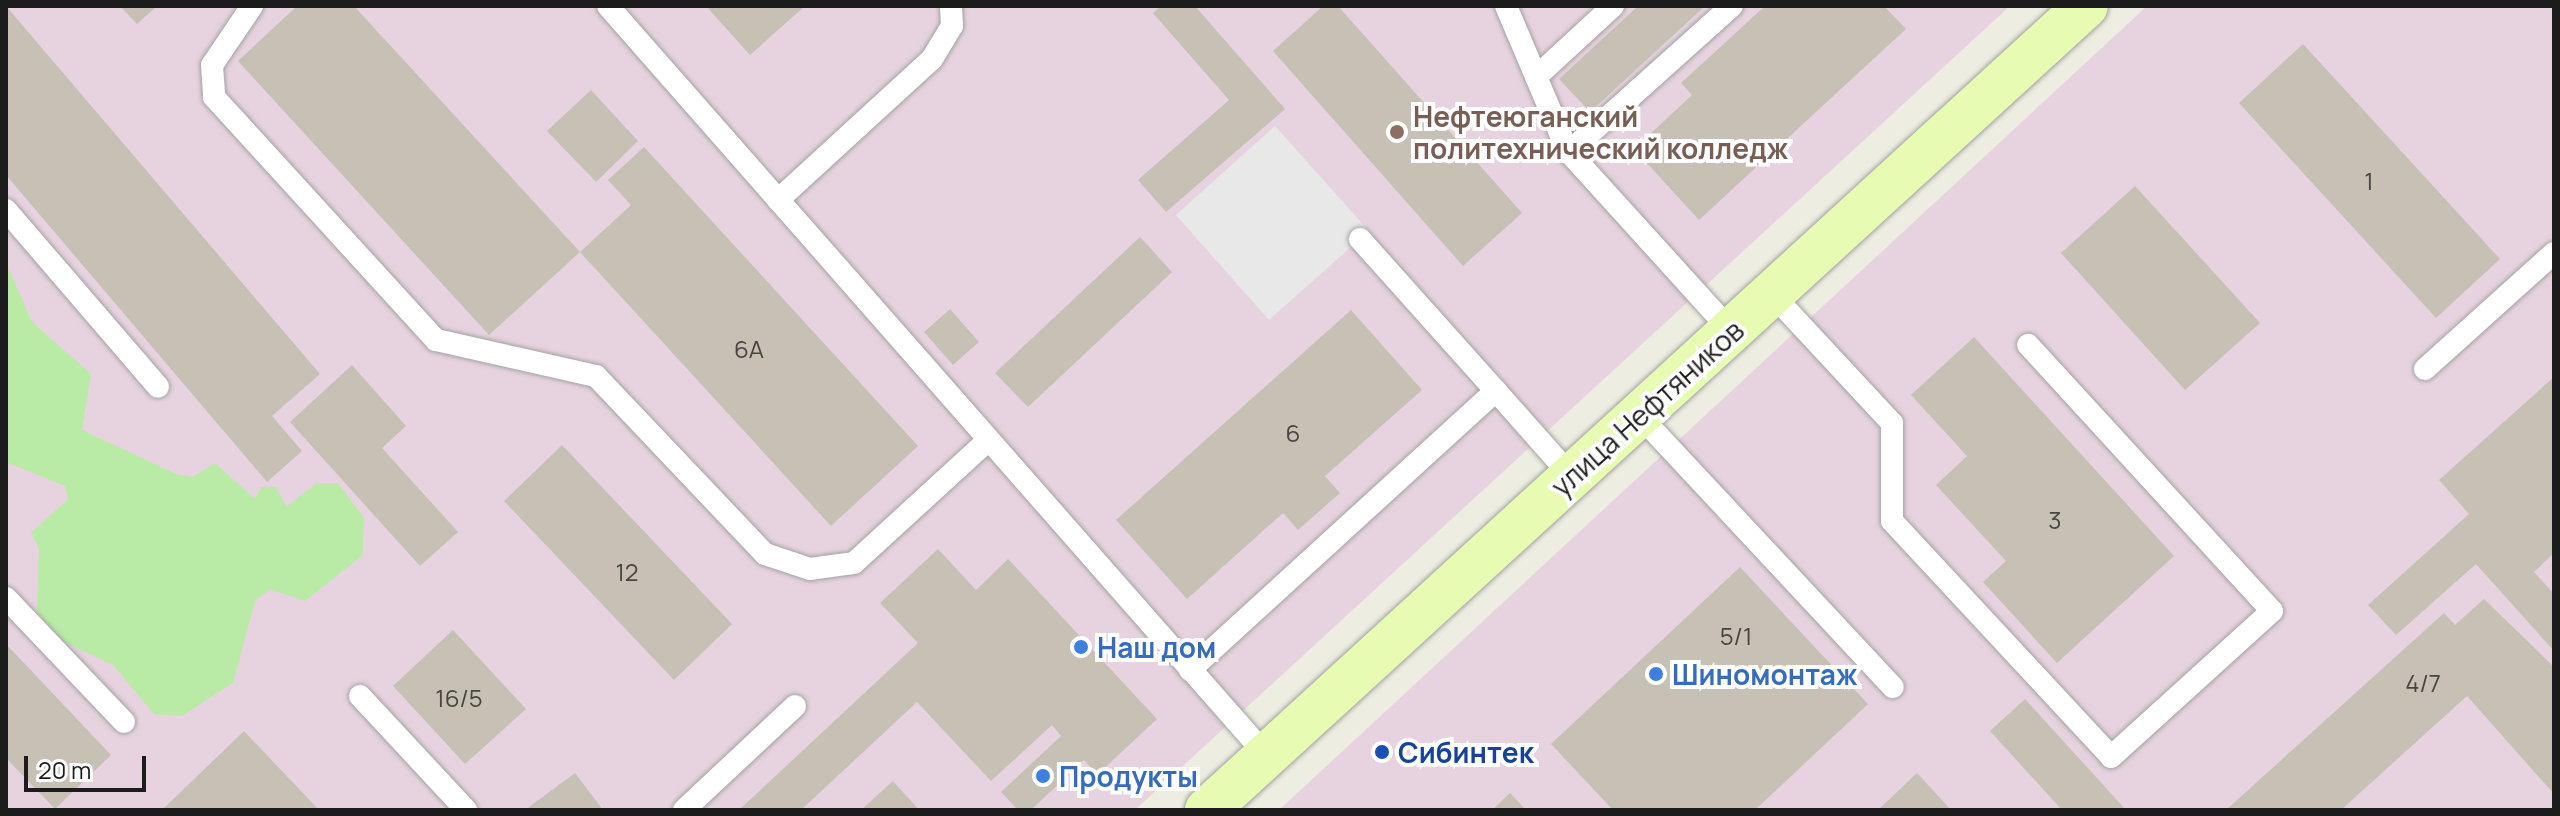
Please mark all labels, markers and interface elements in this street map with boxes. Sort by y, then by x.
place label: Нефтеюганский политехнический колледж [1413,99,1788,165]
marker: Нефтеюганский политехнический колледж [1388,123,1406,141]
house number: 1 [2364,167,2374,195]
street label: улица Нефтяников [1544,313,1750,503]
house number: 6А [734,335,764,363]
house number: 6 [1286,419,1300,447]
house number: 3 [2048,506,2062,534]
house number: 12 [615,558,639,586]
house number: 5/1 [1720,622,1752,650]
place label: Наш дом [1097,630,1216,664]
marker: Наш дом [1072,638,1090,656]
place label: Шиномонтаж [1672,657,1857,691]
marker: Шиномонтаж [1647,665,1665,683]
house number: 4/7 [2405,669,2441,697]
house number: 16/5 [435,684,483,712]
place label: Сибинтек [1398,735,1534,769]
scale bar [28,740,150,790]
marker: Сибинтек [1373,743,1391,761]
text: 20 m [38,753,91,786]
place label: Продукты [1059,759,1198,793]
marker: Продукты [1034,767,1052,785]

